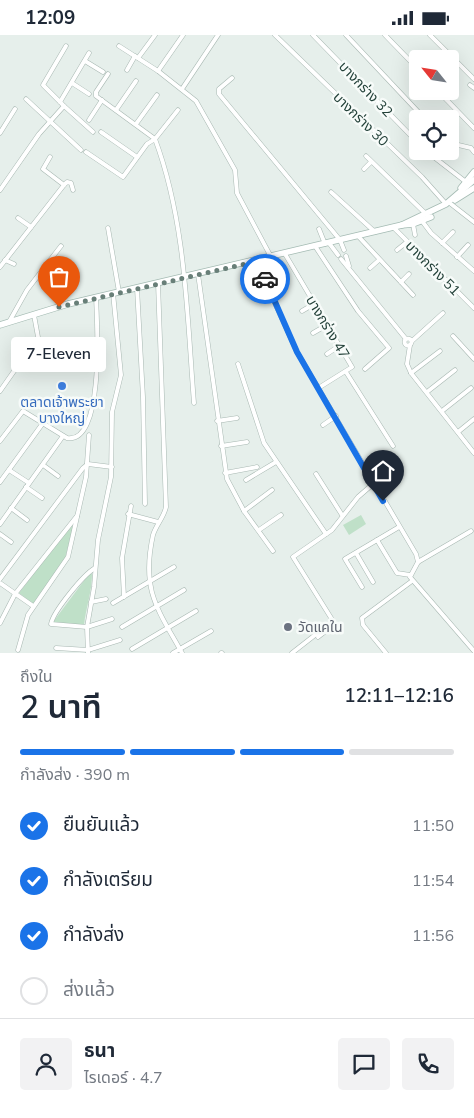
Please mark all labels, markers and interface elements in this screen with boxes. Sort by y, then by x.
text: 12:09 [25,5,75,31]
north arrow [409,50,459,100]
map controls [409,50,459,160]
street label: บางกร่าง 32 [334,57,397,121]
street label: บางกร่าง 30 [329,88,393,151]
button: locate [409,110,459,160]
street label: บางกร่าง 51 [401,237,464,300]
courier [240,254,290,304]
pin [38,256,80,307]
icon: bag [45,263,73,291]
icon: car [251,265,279,293]
street label: บางกร่าง 47 [301,292,354,362]
callout: 7-Eleven [12,337,106,372]
text: 7-Eleven [26,343,91,365]
marker: ตลาดเจ้าพระยา บางใหญ่ [56,380,68,392]
place label: ตลาดเจ้าพระยา บางใหญ่ [20,393,104,428]
pin [362,450,404,501]
icon: home [369,457,397,485]
place label: วัดแคใน [298,618,342,637]
marker: วัดแคใน [282,621,294,633]
text: ถึงใน [20,666,53,688]
text: 12:11–12:16 [344,683,454,709]
text: 2 นาที [20,686,102,729]
text: กำลังส่ง · 390 m [20,764,130,786]
icon: check [20,812,48,840]
text: ยืนยันแล้ว [63,812,140,838]
text: 11:50 [412,815,454,837]
icon: check [20,867,48,895]
text: กำลังเตรียม [63,867,153,893]
text: 11:54 [412,870,454,892]
icon: check [20,922,48,950]
text: กำลังส่ง [63,922,124,948]
text: 11:56 [412,925,454,947]
text: ส่งแล้ว [63,977,115,1003]
button: person [20,1038,72,1090]
text: ธนา [84,1038,115,1064]
button: chat [338,1038,390,1090]
button: phone [402,1038,454,1090]
text: ไรเดอร์ · 4.7 [84,1067,163,1089]

